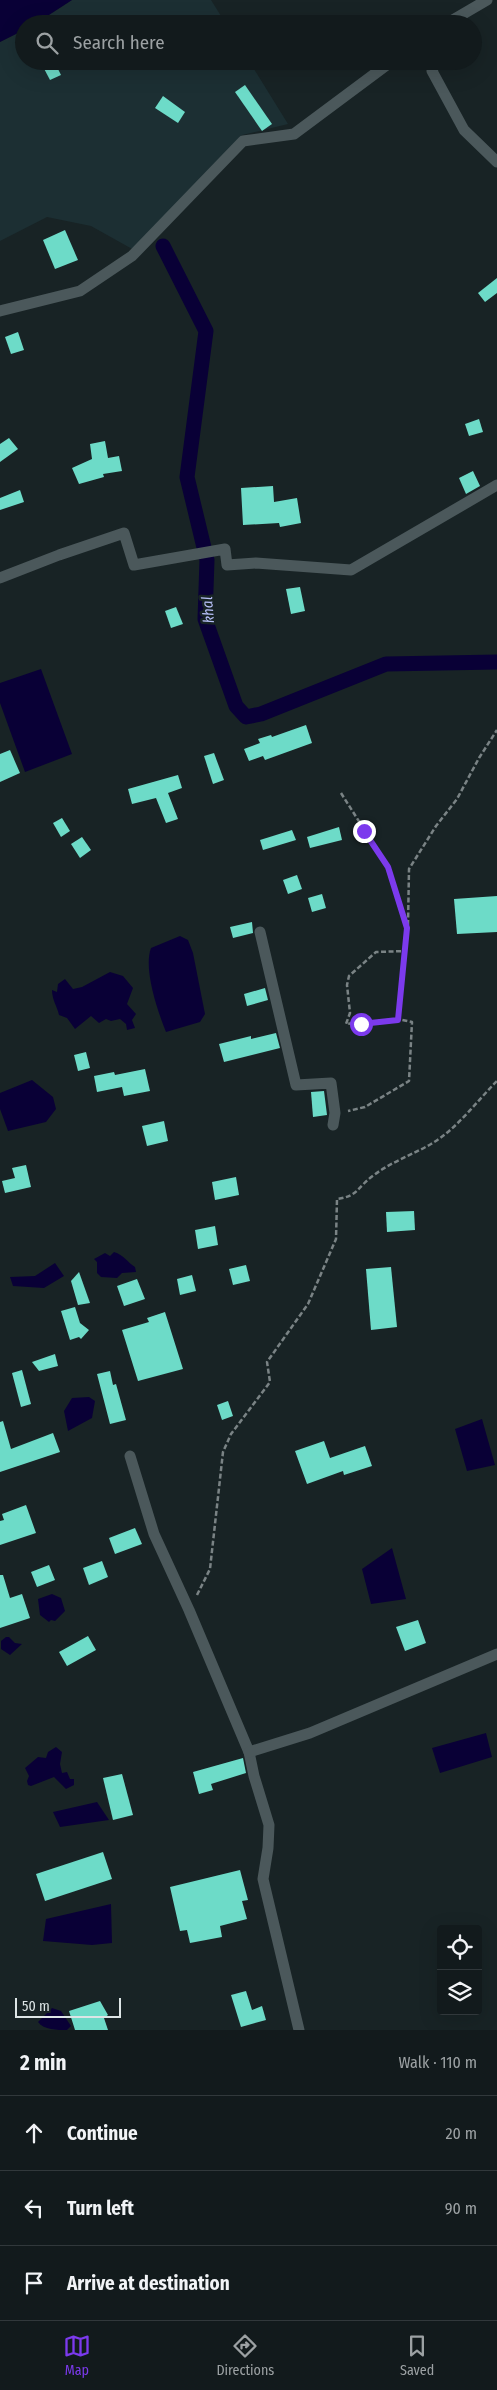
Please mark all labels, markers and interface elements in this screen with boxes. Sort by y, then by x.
search box [15,15,482,70]
icon: search [33,29,61,57]
text: Search here [73,31,165,54]
water label: khal [198,596,218,624]
route end [353,820,376,843]
route start [350,1013,373,1036]
map controls [437,1925,482,2015]
button: locate [437,1925,482,1970]
button: layers [437,1970,482,2015]
scale bar [15,1995,121,2018]
text: 50 m [22,1998,50,2015]
text: 2 min [20,2050,67,2076]
text: Walk · 110 m [399,2053,477,2072]
icon: ahead [20,2119,48,2147]
text: Continue [67,2122,138,2145]
text: 20 m [446,2124,477,2143]
icon: left [20,2194,48,2222]
text: Turn left [67,2197,134,2220]
text: 90 m [445,2199,477,2218]
icon: arrive [20,2269,48,2297]
text: Arrive at destination [67,2272,230,2295]
tab: Map [63,2332,91,2379]
tab: Directions [216,2332,274,2379]
tab: Saved [400,2332,434,2379]

